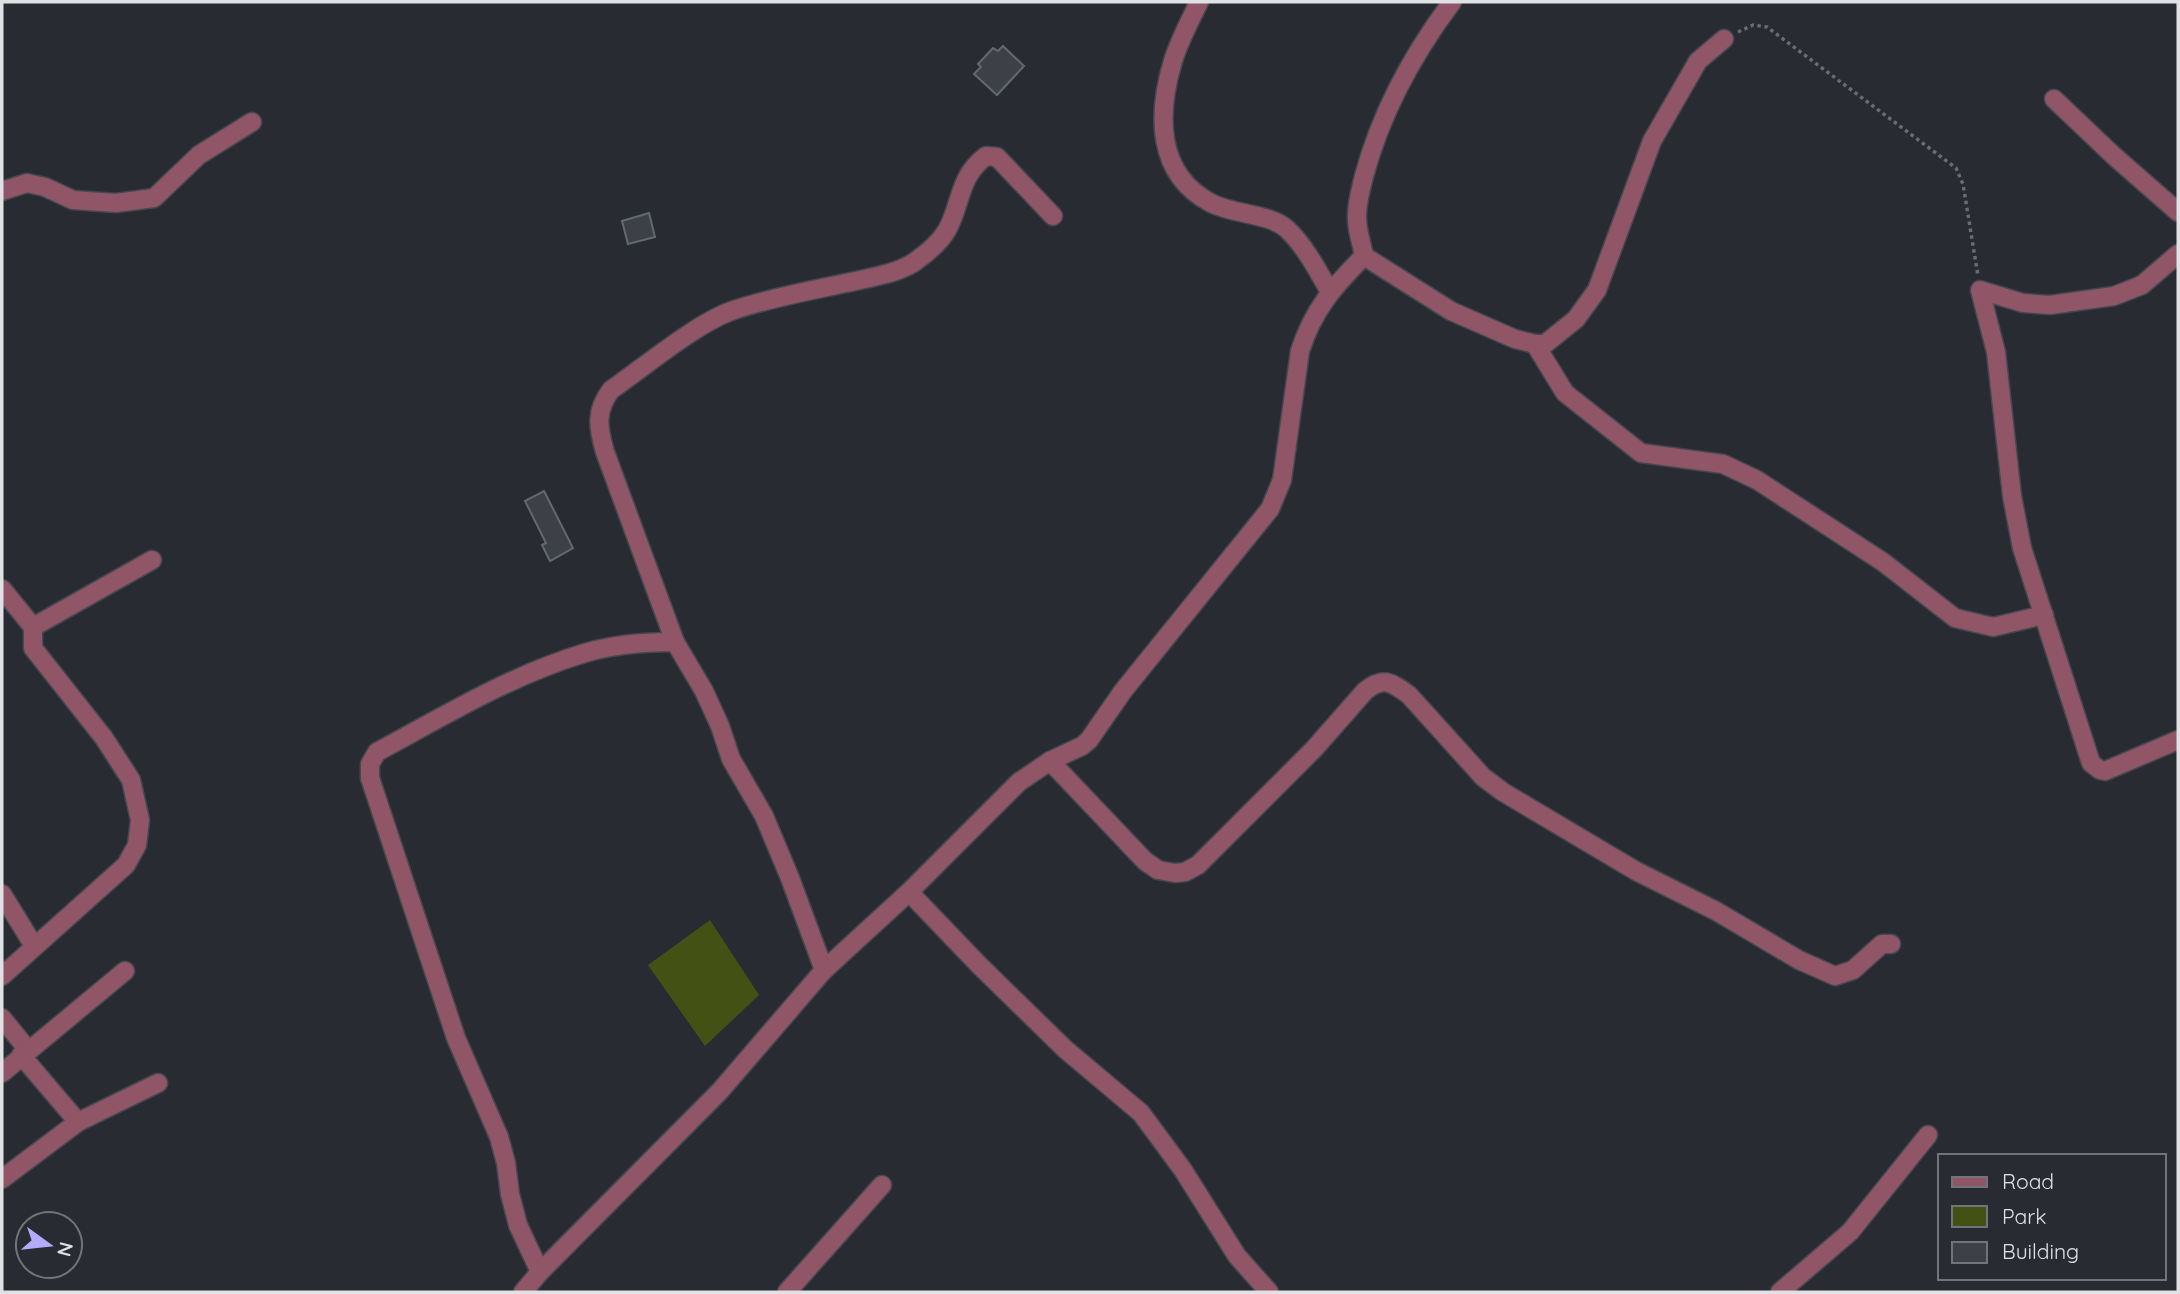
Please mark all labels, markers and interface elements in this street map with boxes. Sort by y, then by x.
legend [1938,1154,2166,1280]
text: Road [2002,1168,2054,1194]
text: Park [2002,1203,2046,1229]
north arrow [14,1210,84,1280]
text: Building [2002,1238,2079,1264]
text: N [52,1240,79,1259]

